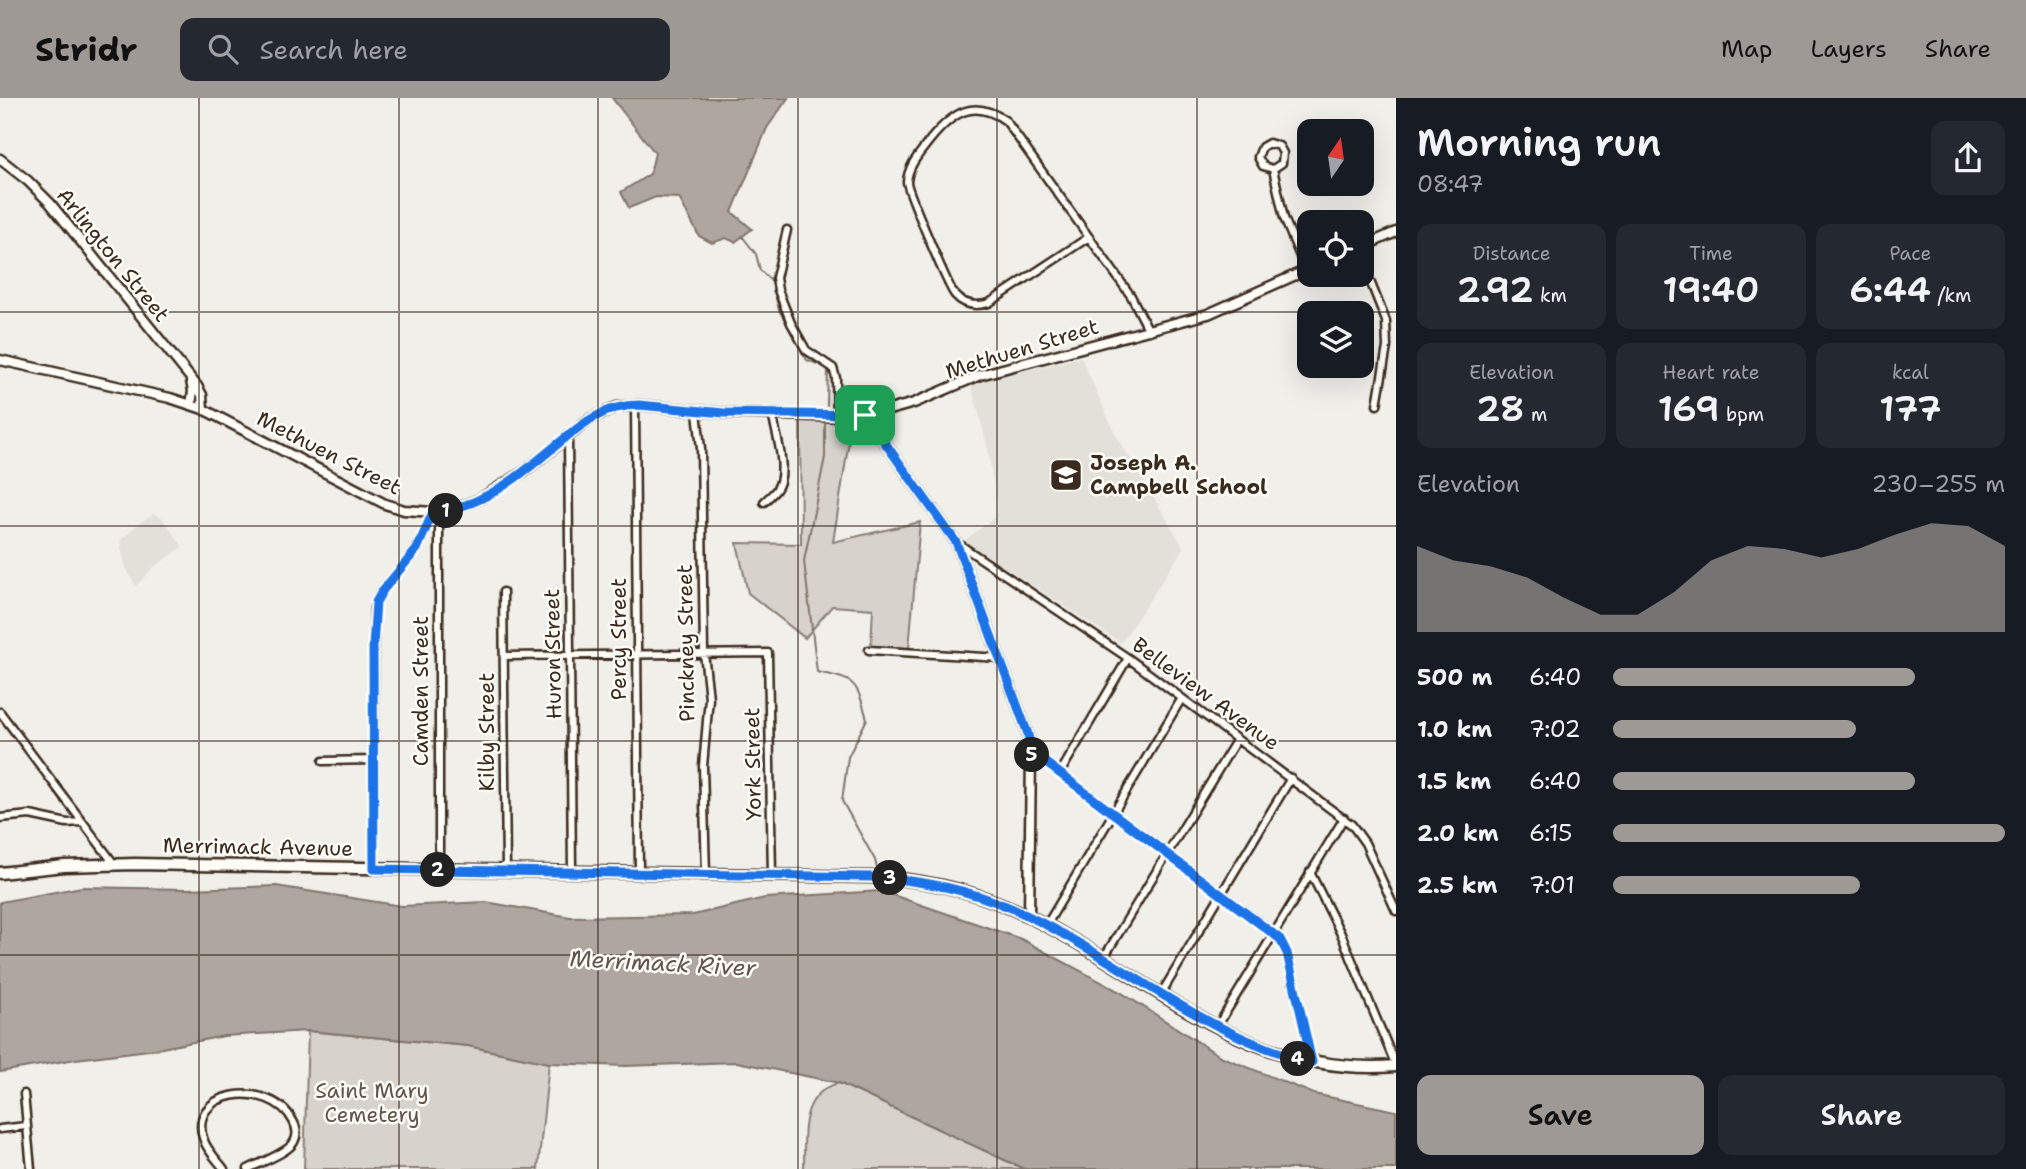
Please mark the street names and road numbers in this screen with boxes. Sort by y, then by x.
street label: Arlington Street [50,182,176,328]
street label: Methuen Street [942,312,1102,386]
street label: Methuen Street [252,405,406,501]
street label: Pinckney Street [671,564,701,722]
street label: Percy Street [605,578,633,700]
street label: Huron Street [538,588,568,720]
street label: Camden Street [407,616,435,766]
street label: Belleview Avenue [1127,631,1285,757]
street label: Kilby Street [473,673,501,791]
street label: York Street [738,707,768,821]
street label: Merrimack Avenue [163,831,353,863]

